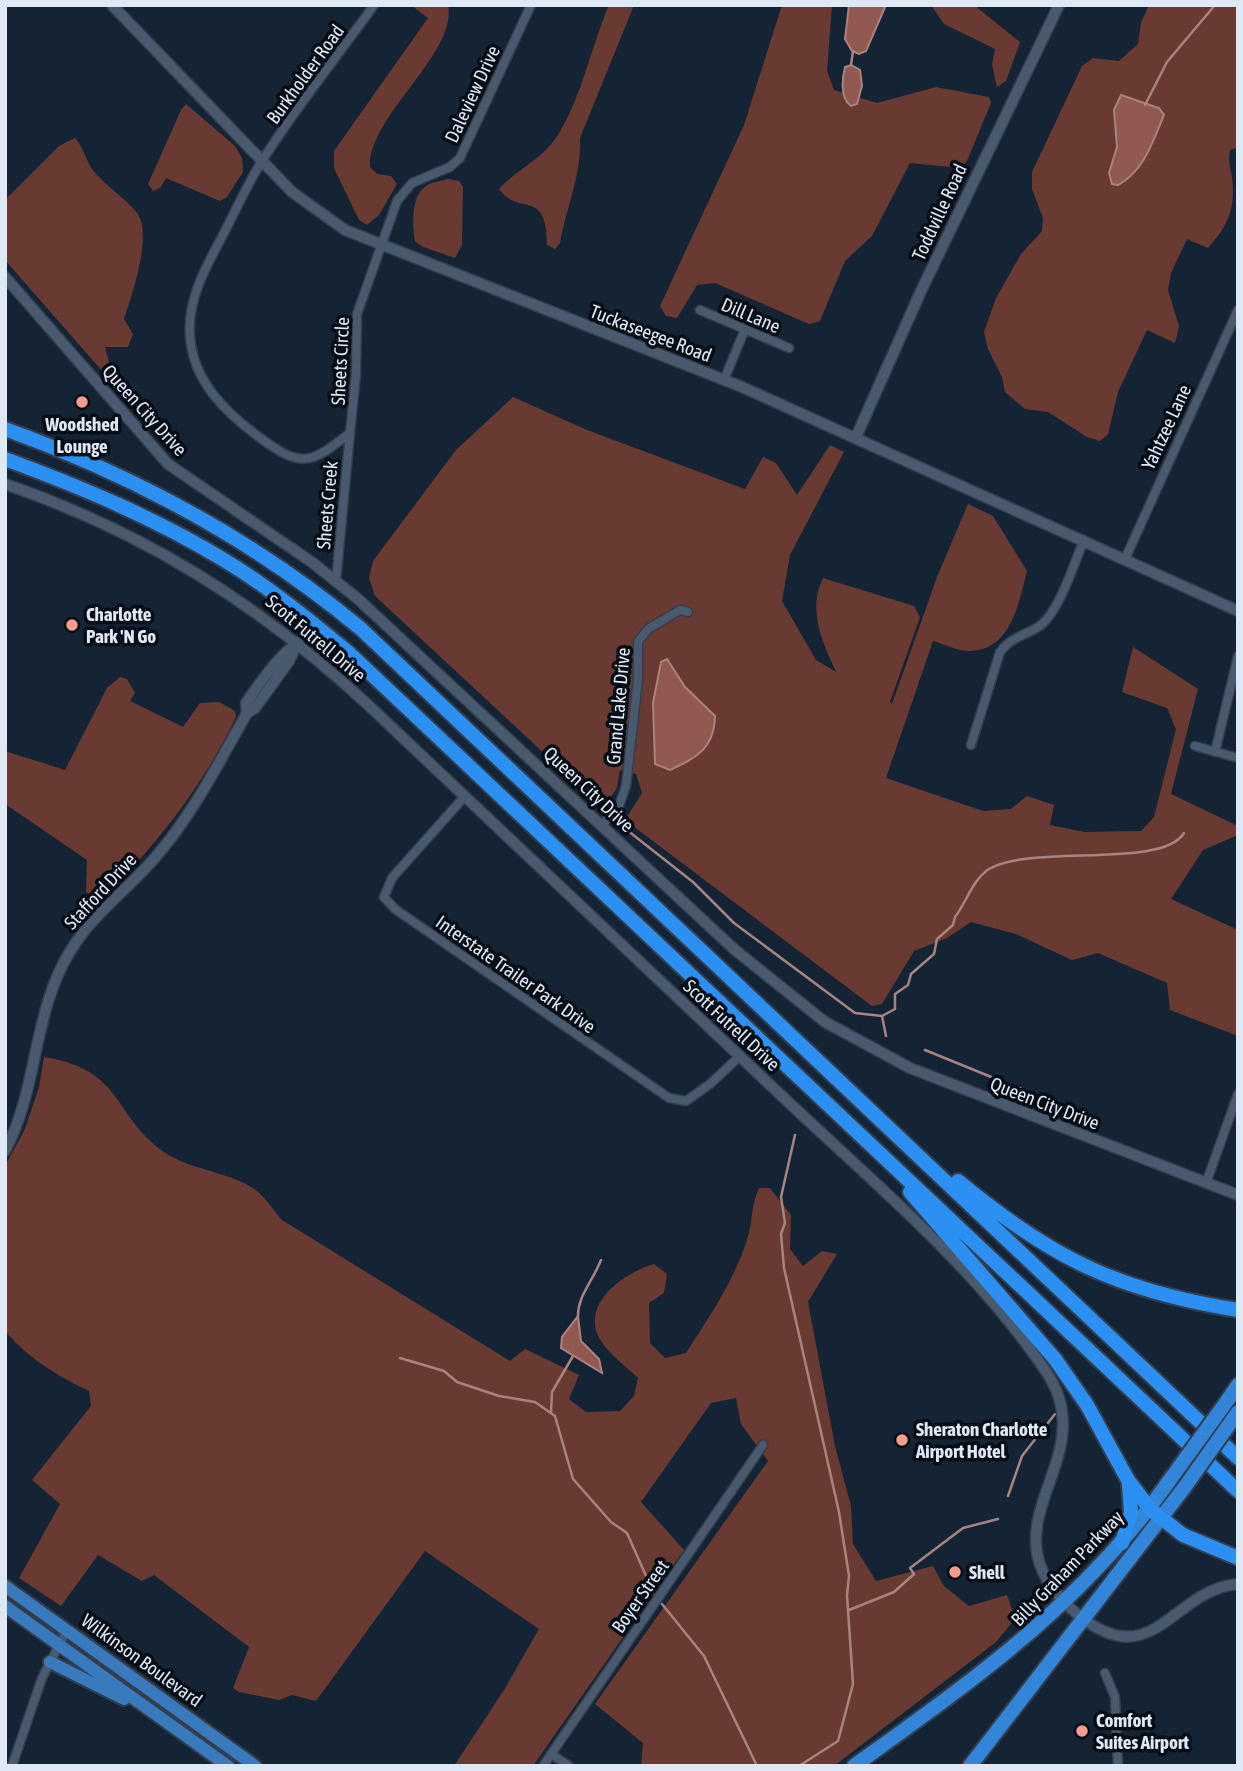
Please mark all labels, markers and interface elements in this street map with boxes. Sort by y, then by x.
street label: Burkholder Road [262,20,348,128]
street label: Daleview Drive [440,42,504,146]
street label: Toddville Road [907,160,971,264]
street label: Dill Lane [718,293,784,337]
street label: Tuckaseegee Road [587,300,715,366]
street label: Sheets Circle [327,316,353,406]
street label: Queen City Drive [98,360,192,460]
street label: Yahtzee Lane [1137,381,1195,473]
marker: Woodshed Lounge [74,394,90,410]
place label: Woodshed Lounge [44,413,119,457]
street label: Sheets Creek [312,459,342,550]
street label: Scott Futrell Drive [262,590,370,686]
place label: Charlotte Park 'N Go [86,603,156,647]
marker: Charlotte Park 'N Go [64,617,80,633]
street label: Grand Lake Drive [602,647,634,765]
street label: Queen City Drive [539,742,639,836]
street label: Stafford Drive [59,849,141,933]
street label: Interstate Trailer Park Drive [432,911,600,1037]
street label: Scott Futrell Drive [679,975,785,1075]
street label: Queen City Drive [987,1072,1103,1134]
place label: Sheraton Charlotte Airport Hotel [915,1418,1048,1462]
marker: Sheraton Charlotte Airport Hotel [894,1432,910,1448]
street label: Billy Graham Parkway [1006,1506,1128,1630]
street label: Boyer Street [607,1555,673,1637]
place label: Shell [969,1561,1006,1583]
marker: Shell [947,1564,963,1580]
street label: Wilkinson Boulevard [77,1609,207,1711]
place label: Comfort Suites Airport [1096,1709,1189,1753]
marker: Comfort Suites Airport [1074,1723,1090,1739]

